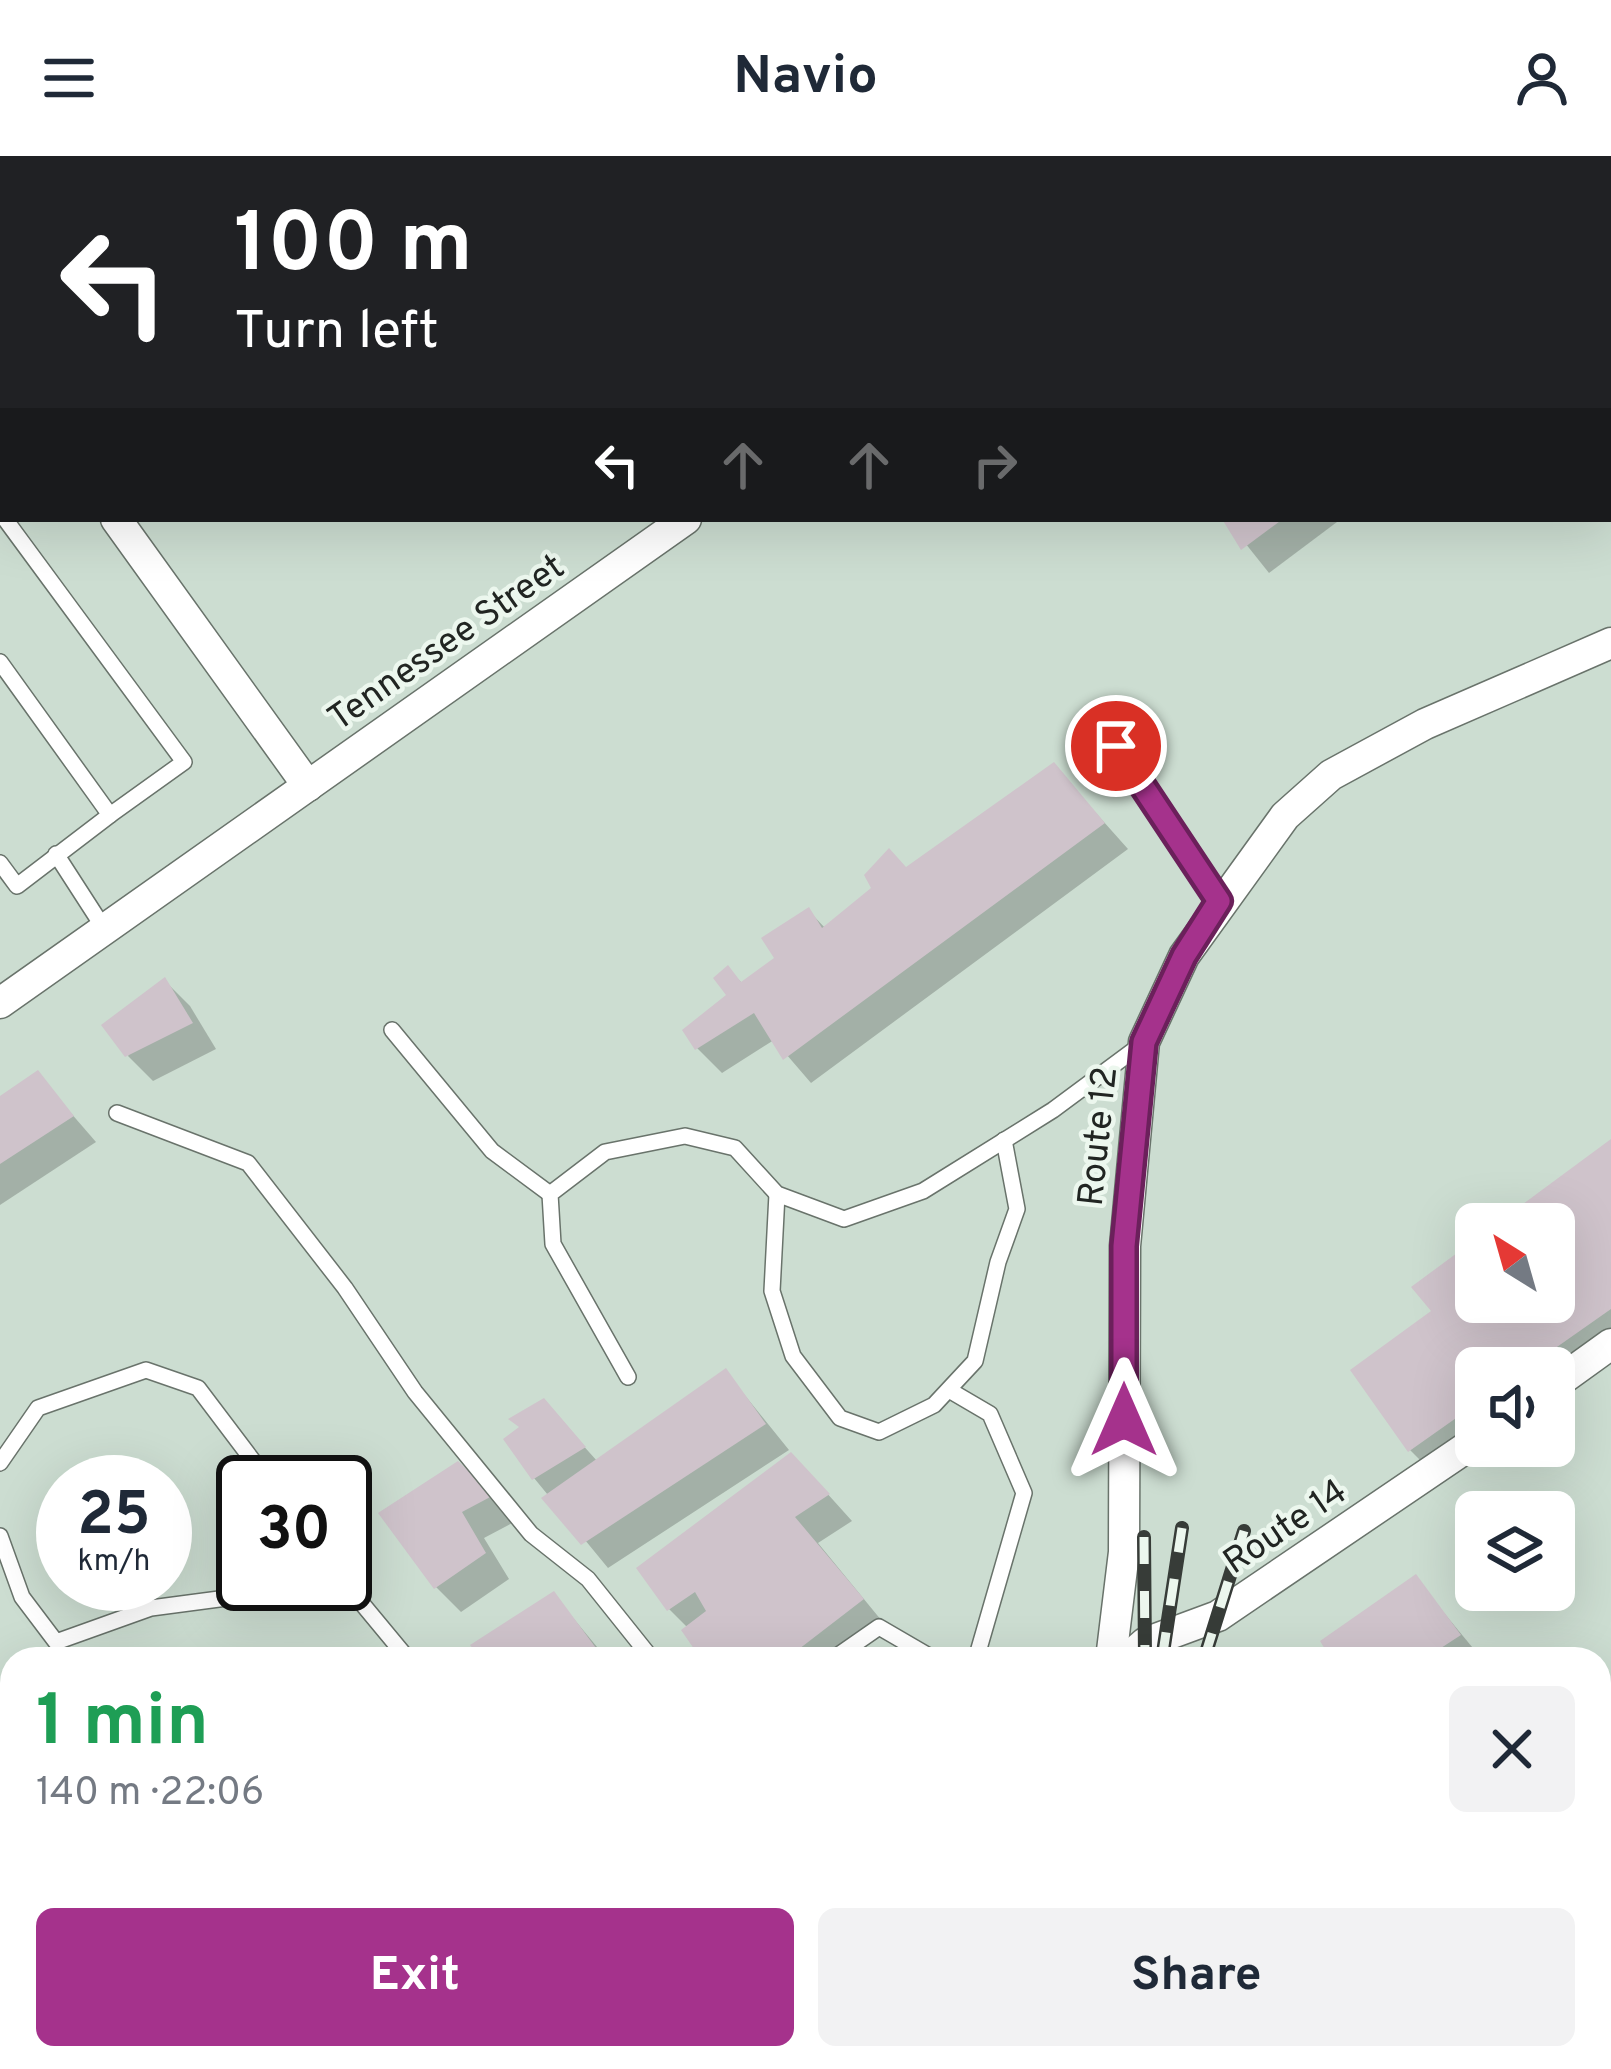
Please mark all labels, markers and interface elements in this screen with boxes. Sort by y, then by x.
text: Navio [733,44,878,113]
icon: menu [36,45,102,111]
icon: person [1509,45,1575,111]
text: 100 m [234,195,473,301]
icon: left [36,204,192,360]
text: Turn left [234,299,439,368]
icon: left [584,432,650,498]
icon: ahead [710,432,776,498]
icon: ahead [836,432,902,498]
icon: right [962,432,1028,498]
street label: Tennessee Street [320,546,575,743]
pin [1065,695,1167,797]
icon: arrive [1083,713,1149,779]
street label: Route 12 [1070,1064,1130,1208]
north arrow [1455,1203,1575,1323]
map controls [1455,1203,1575,1611]
button: sound [1455,1347,1575,1467]
position arrow [1061,1357,1187,1483]
speed limit sign: 30 [216,1455,372,1611]
street label: Route 14 [1216,1470,1357,1586]
text: 25 [77,1480,151,1556]
button: layers [1455,1491,1575,1611]
text: km/h [78,1544,150,1581]
text: 1 min [36,1679,209,1771]
button: close [1449,1686,1575,1812]
text: 140 m · 22:06 [36,1770,264,1819]
button: Exit [36,1908,794,2046]
button: Share [818,1908,1575,2046]

